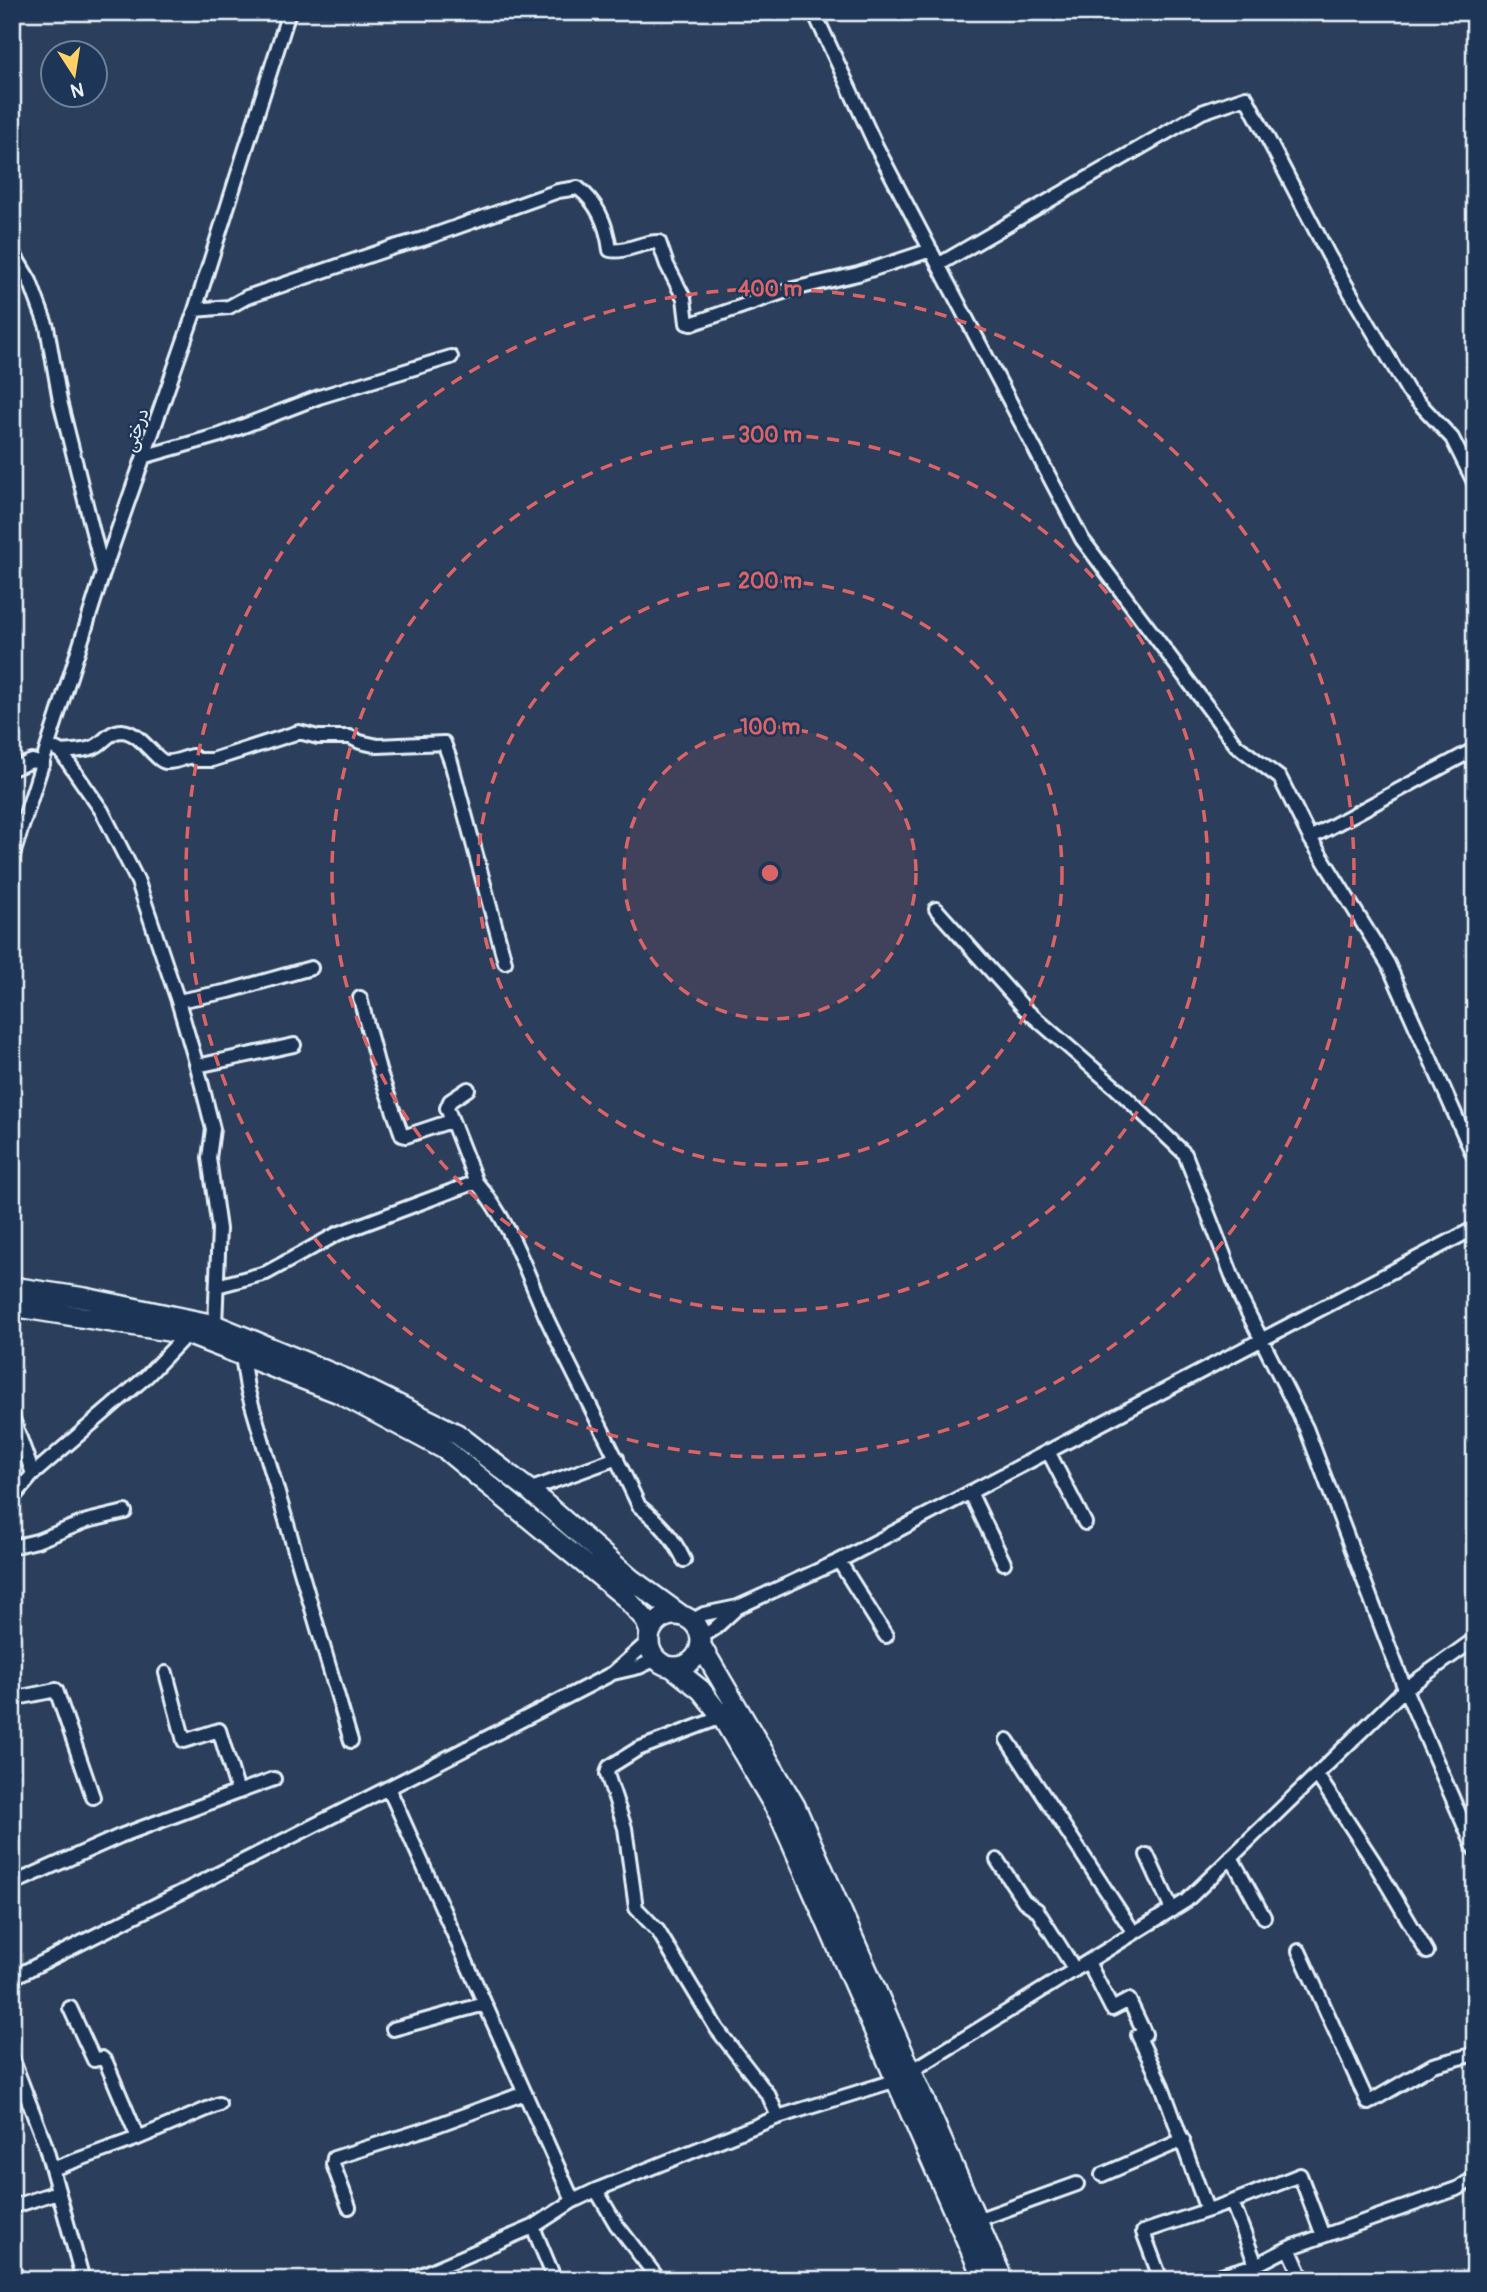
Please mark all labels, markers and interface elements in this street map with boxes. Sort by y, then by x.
north arrow [38,38,108,108]
text: N [68,77,86,103]
text: 400 m [738,276,802,303]
street label: درختی [118,405,155,455]
text: 300 m [738,422,802,449]
text: 200 m [738,568,802,595]
text: 100 m [740,714,800,741]
centre of rings [758,861,782,885]

